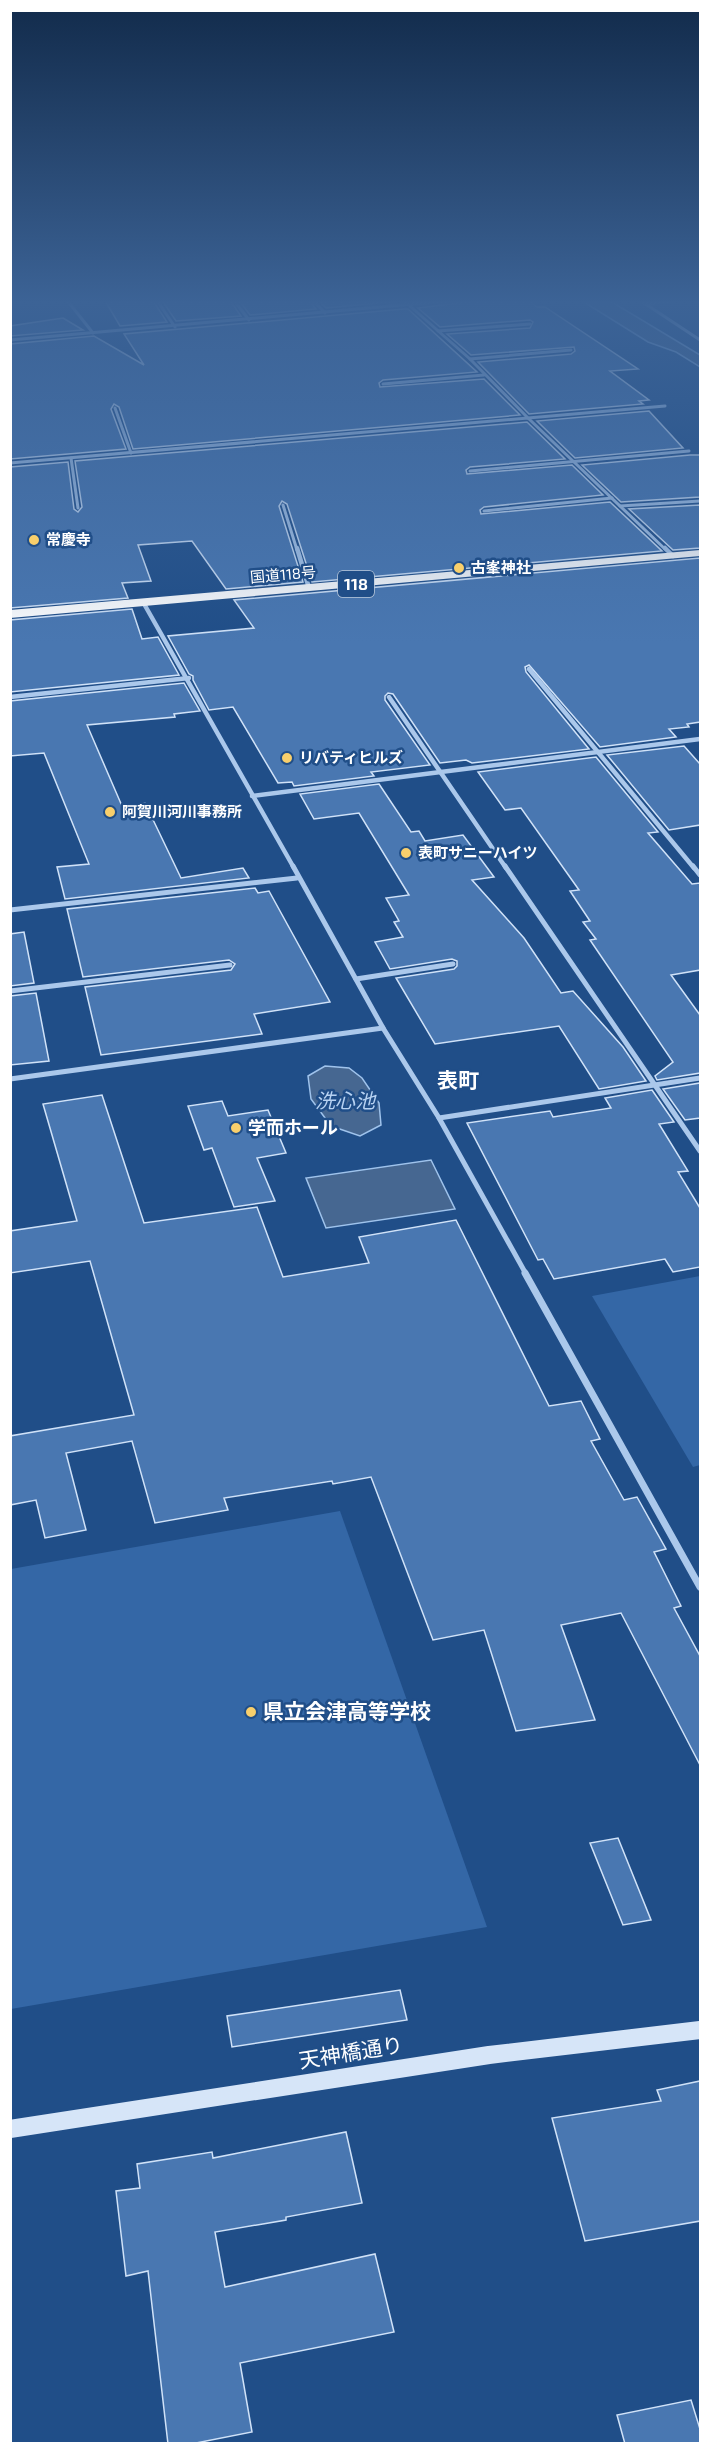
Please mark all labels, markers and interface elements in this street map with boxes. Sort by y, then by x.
place label: 常慶寺 [46,530,91,548]
marker: 常慶寺 [27,533,41,547]
place label: 古峯神社 [471,558,531,576]
marker: 古峯神社 [452,561,466,575]
street label: 国道118号 [249,562,317,586]
road number: 118 [338,571,374,597]
place label: リバティヒルズ [299,748,403,766]
marker: リバティヒルズ [280,751,294,765]
place label: 阿賀川河川事務所 [122,802,242,820]
marker: 阿賀川河川事務所 [103,805,117,819]
place label: 表町サニーハイツ [418,843,537,861]
marker: 表町サニーハイツ [399,846,413,860]
district label: 表町 [437,1067,479,1092]
water label: 洗心池 [315,1088,377,1112]
place label: 学而ホール [248,1116,338,1138]
marker: 学而ホール [229,1121,243,1135]
place label: 県立会津高等学校 [263,1698,431,1723]
marker: 県立会津高等学校 [244,1705,258,1719]
street label: 天神橋通り [297,2031,405,2072]

